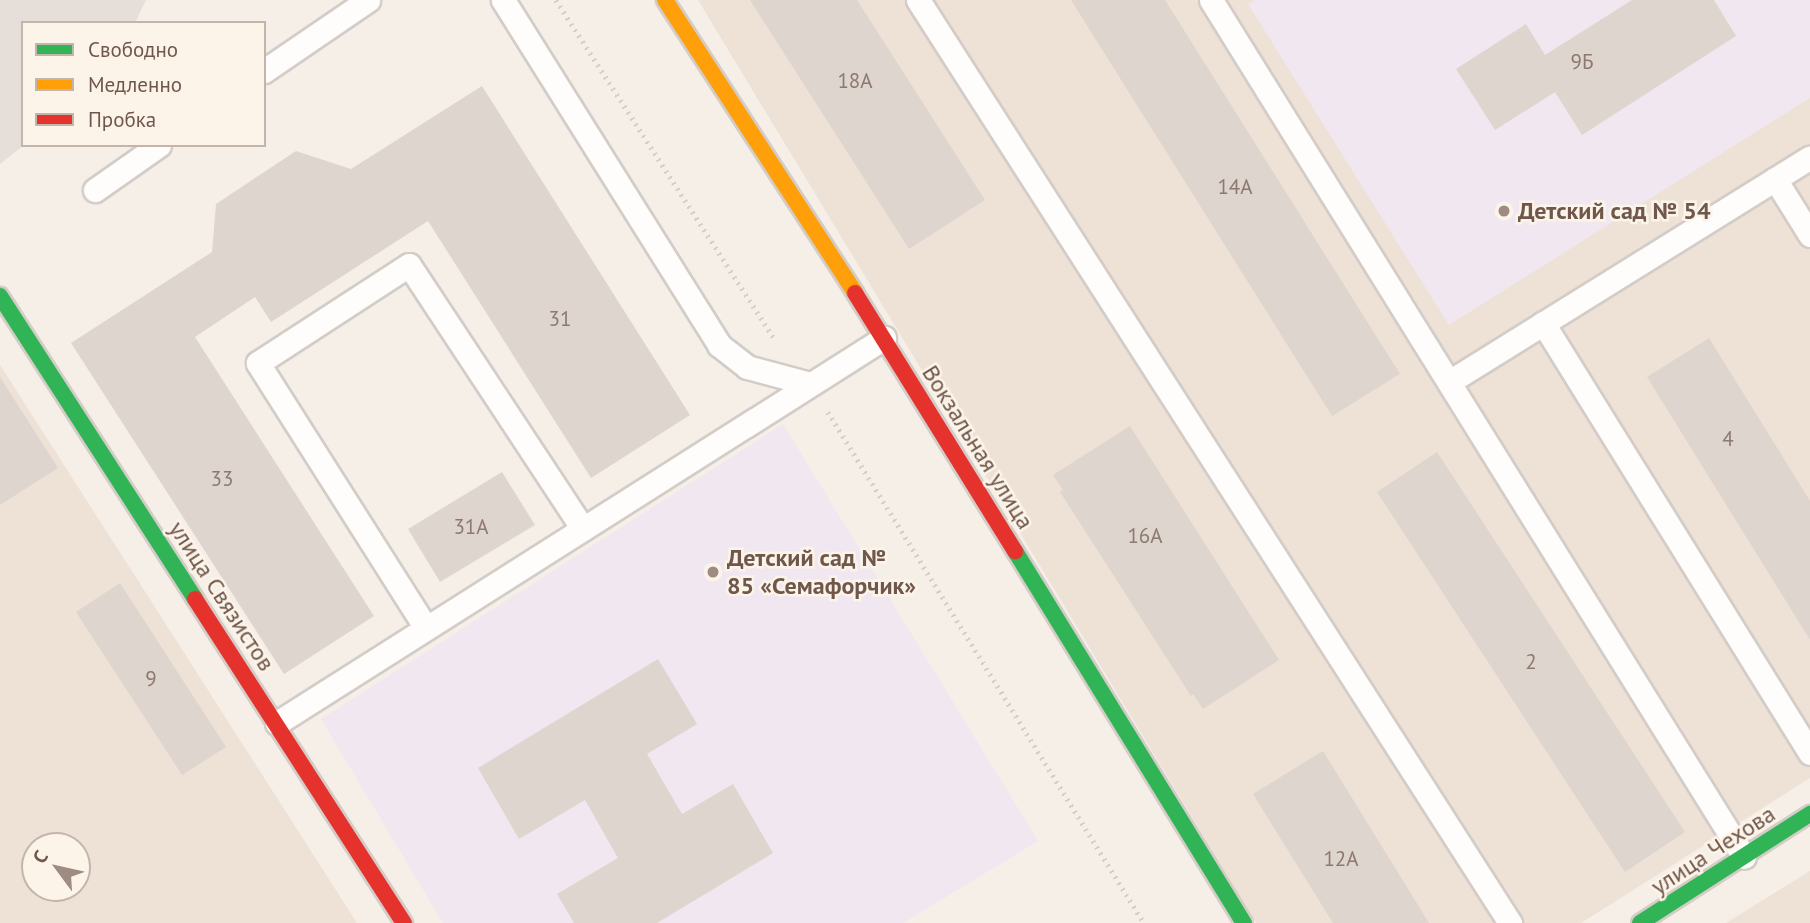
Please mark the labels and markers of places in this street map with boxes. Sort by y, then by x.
place label: Детский сад № 54 [1518,197,1711,225]
marker: Детский сад № 54 [1496,203,1512,219]
place label: Детский сад № 85 «Семафорчик» [727,544,916,600]
marker: Детский сад № 85 «Семафорчик» [705,564,721,580]

